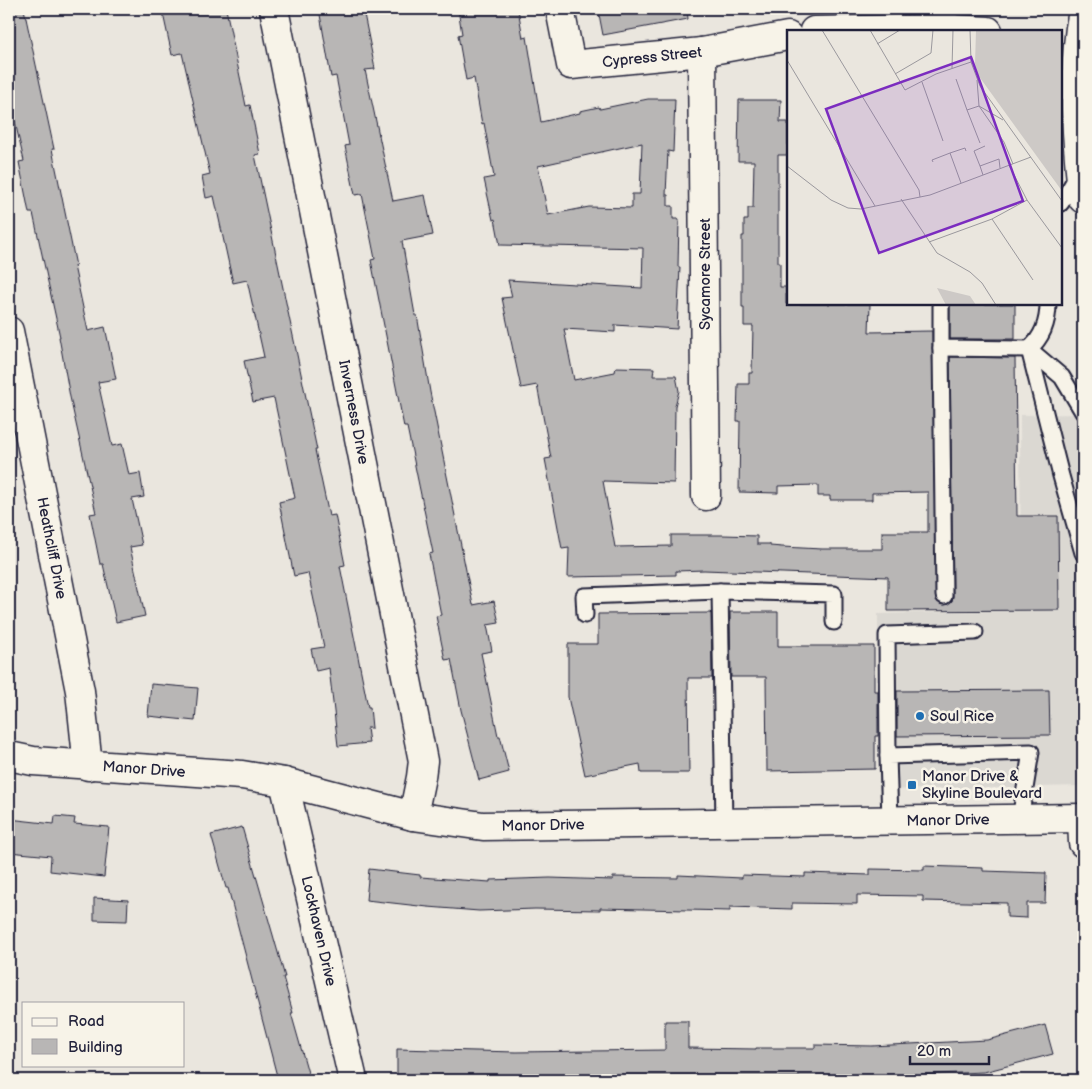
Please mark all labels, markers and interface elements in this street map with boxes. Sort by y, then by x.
inset map [787,30,1062,305]
street label: Cypress Street [601,43,703,72]
street label: Sycamore Street [696,218,715,330]
street label: Inverness Drive [334,358,373,466]
street label: Heathcliff Drive [32,495,71,601]
place label: Soul Rice [930,707,994,726]
marker: Soul Rice [914,710,926,722]
street label: Manor Drive [102,757,186,782]
place label: Manor Drive & Skyline Boulevard [922,767,1042,803]
marker: Manor Drive & Skyline Boulevard [906,779,918,791]
street label: Manor Drive [906,810,990,831]
street label: Manor Drive [501,815,585,836]
street label: Lockhaven Drive [297,874,340,988]
legend [22,1002,185,1066]
text: Road [68,1012,104,1031]
scale bar [910,1034,988,1066]
text: Building [68,1038,123,1057]
text: 20 m [917,1042,951,1061]

